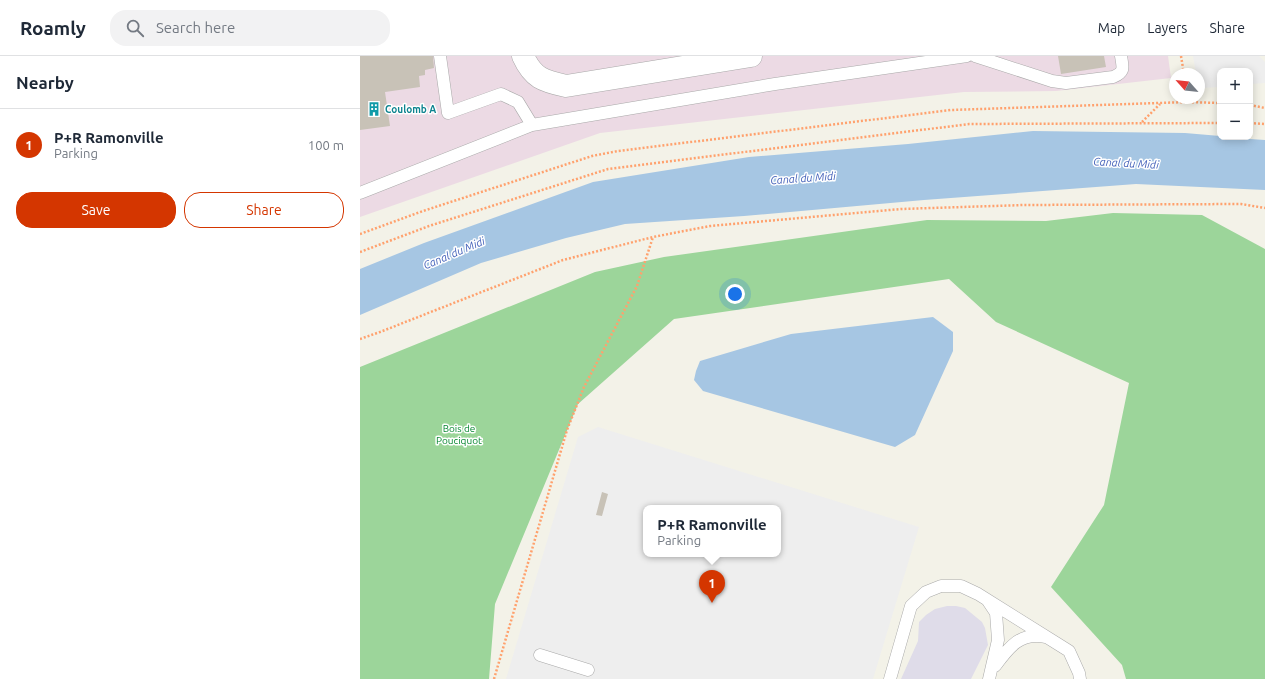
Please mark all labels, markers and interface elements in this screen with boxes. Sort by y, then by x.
search box [110,10,390,46]
text: Roamly [20,17,86,39]
icon: search [124,17,146,39]
text: Search here [156,19,235,36]
text: Map [1098,20,1125,36]
text: Layers [1147,20,1187,36]
text: Share [1209,20,1245,36]
north arrow [1169,68,1205,104]
map controls [1217,68,1253,140]
button: + [1217,68,1253,104]
text: Nearby [16,73,74,92]
building icon: Coulomb A [366,101,382,117]
place label: Coulomb A [385,104,436,115]
button: − [1217,104,1253,140]
text: P+R Ramonville [54,129,164,146]
text: 1 [25,138,33,152]
text: 100 m [308,138,344,152]
text: Parking [54,146,98,160]
water label: Canal du Midi [1093,155,1160,171]
water label: Canal du Midi [770,170,837,186]
button: Save [16,192,176,228]
button: Share [184,192,344,228]
water label: Canal du Midi [421,234,488,271]
your location [725,284,745,304]
park label: Bois de Pouciquot [436,423,482,446]
popup [643,505,781,557]
text: P+R Ramonville [657,516,767,533]
text: Parking [657,533,701,547]
pin: 1 [699,570,725,603]

